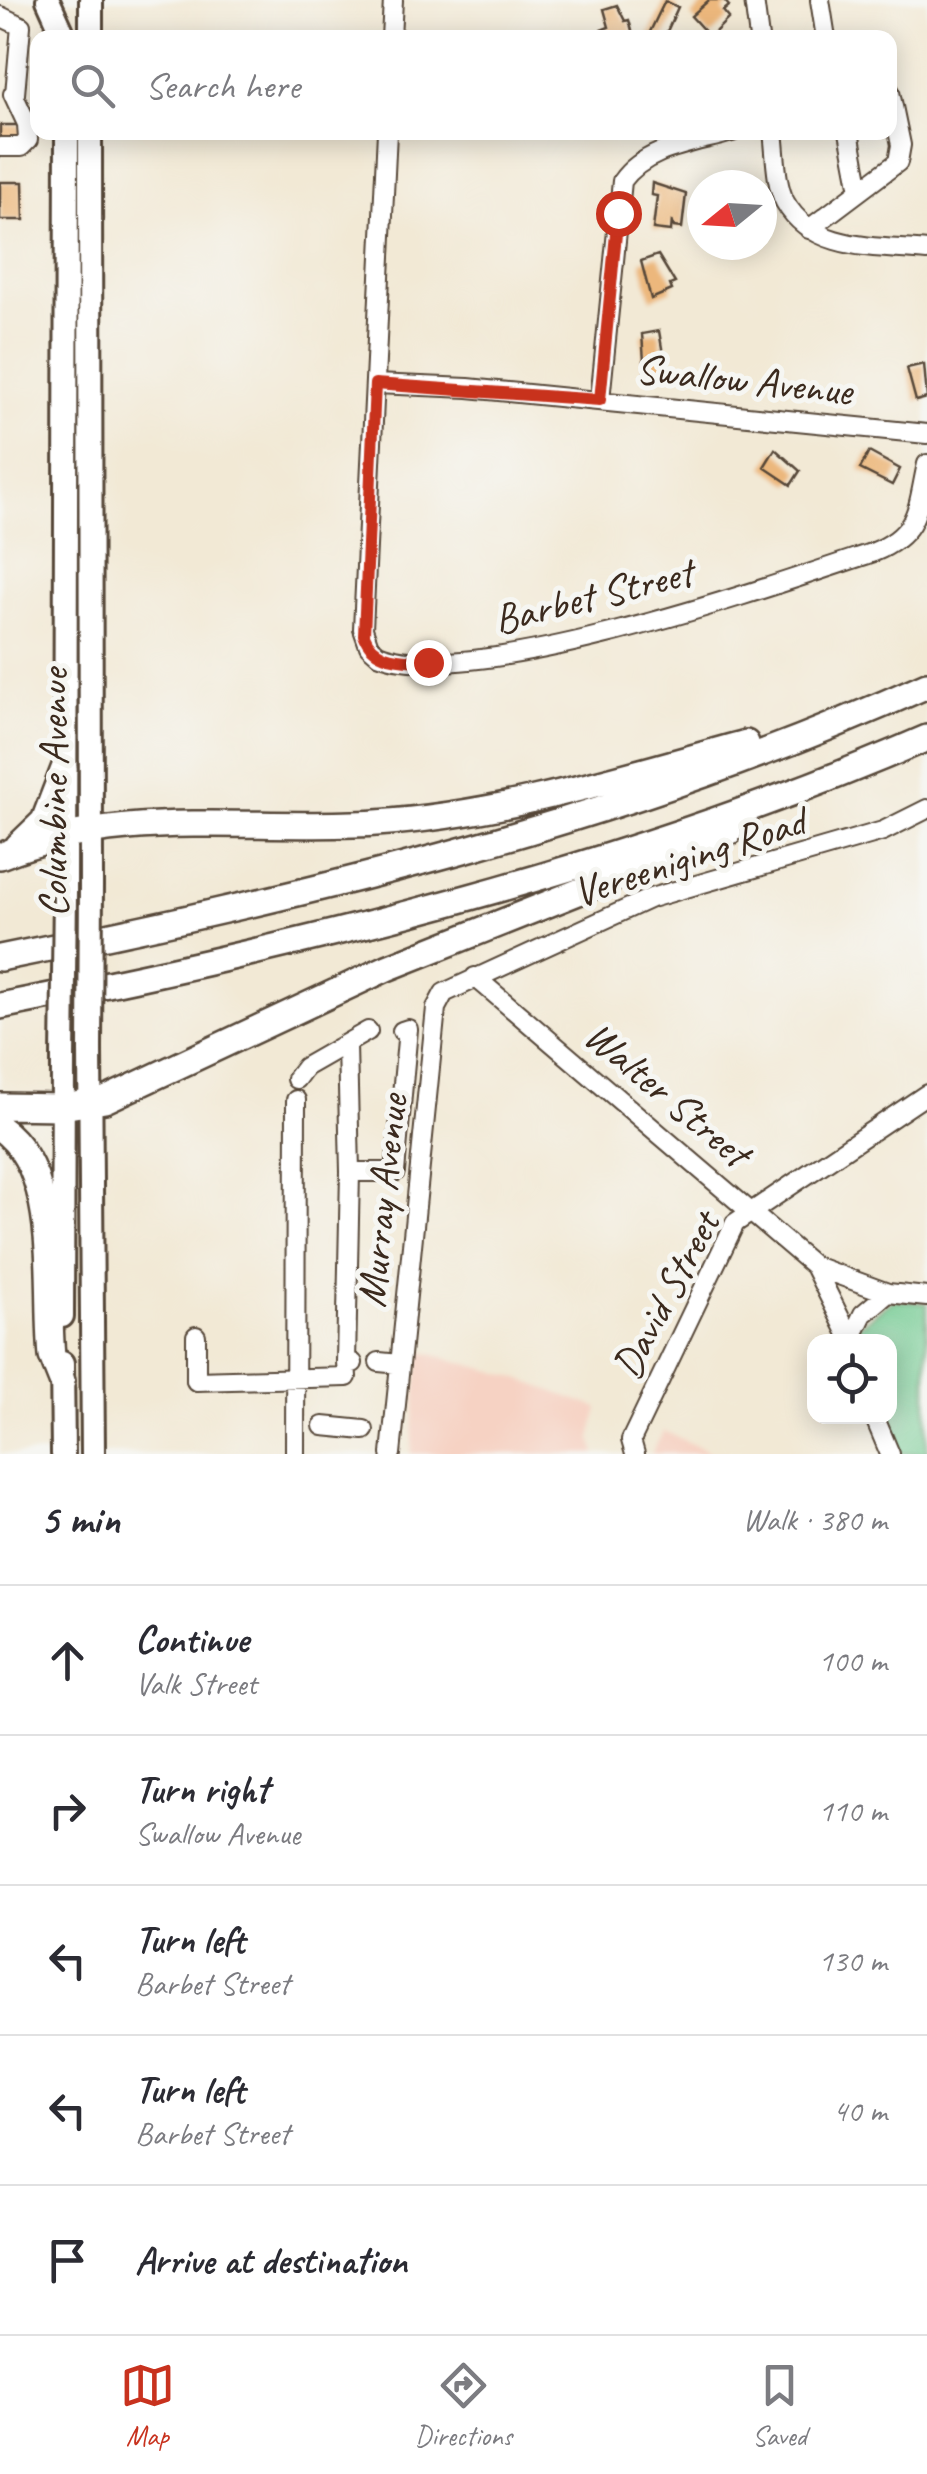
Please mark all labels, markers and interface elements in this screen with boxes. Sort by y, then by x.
search box [30,30,897,140]
icon: search [65,58,120,113]
text: Search here [145,62,300,109]
north arrow [687,170,777,260]
route start [596,191,642,237]
street label: Swallow Avenue [633,342,857,418]
street label: Barbet Street [488,545,703,646]
route end [406,640,452,686]
street label: Columbine Avenue [27,665,80,917]
street label: Vereeniging Road [566,793,817,919]
street label: Walter Street [573,1009,765,1182]
street label: Murray Avenue [344,1090,420,1310]
street label: David Street [600,1199,734,1387]
map controls [807,1334,897,1424]
button: locate [807,1334,897,1424]
text: 5 min [40,1493,120,1546]
text: Walk · 380 m [743,1499,887,1540]
text: Continue [135,1616,249,1663]
icon: ahead [40,1633,95,1688]
text: 100 m [818,1640,887,1681]
text: Valk Street [135,1663,257,1704]
text: Turn right [135,1766,269,1813]
icon: right [40,1783,95,1838]
text: 110 m [818,1790,887,1831]
text: Swallow Avenue [135,1813,300,1854]
text: Turn left [135,1916,245,1963]
icon: left [40,1933,95,1988]
text: 130 m [818,1940,887,1981]
text: Barbet Street [135,1963,290,2004]
text: Turn left [135,2066,245,2113]
icon: left [40,2083,95,2138]
text: 40 m [833,2090,887,2131]
text: Barbet Street [135,2113,290,2154]
icon: arrive [40,2233,95,2288]
text: Arrive at destination [135,2237,407,2284]
tab: Map [120,2358,175,2453]
tab: Directions [415,2358,512,2453]
tab: Saved [752,2358,807,2453]

